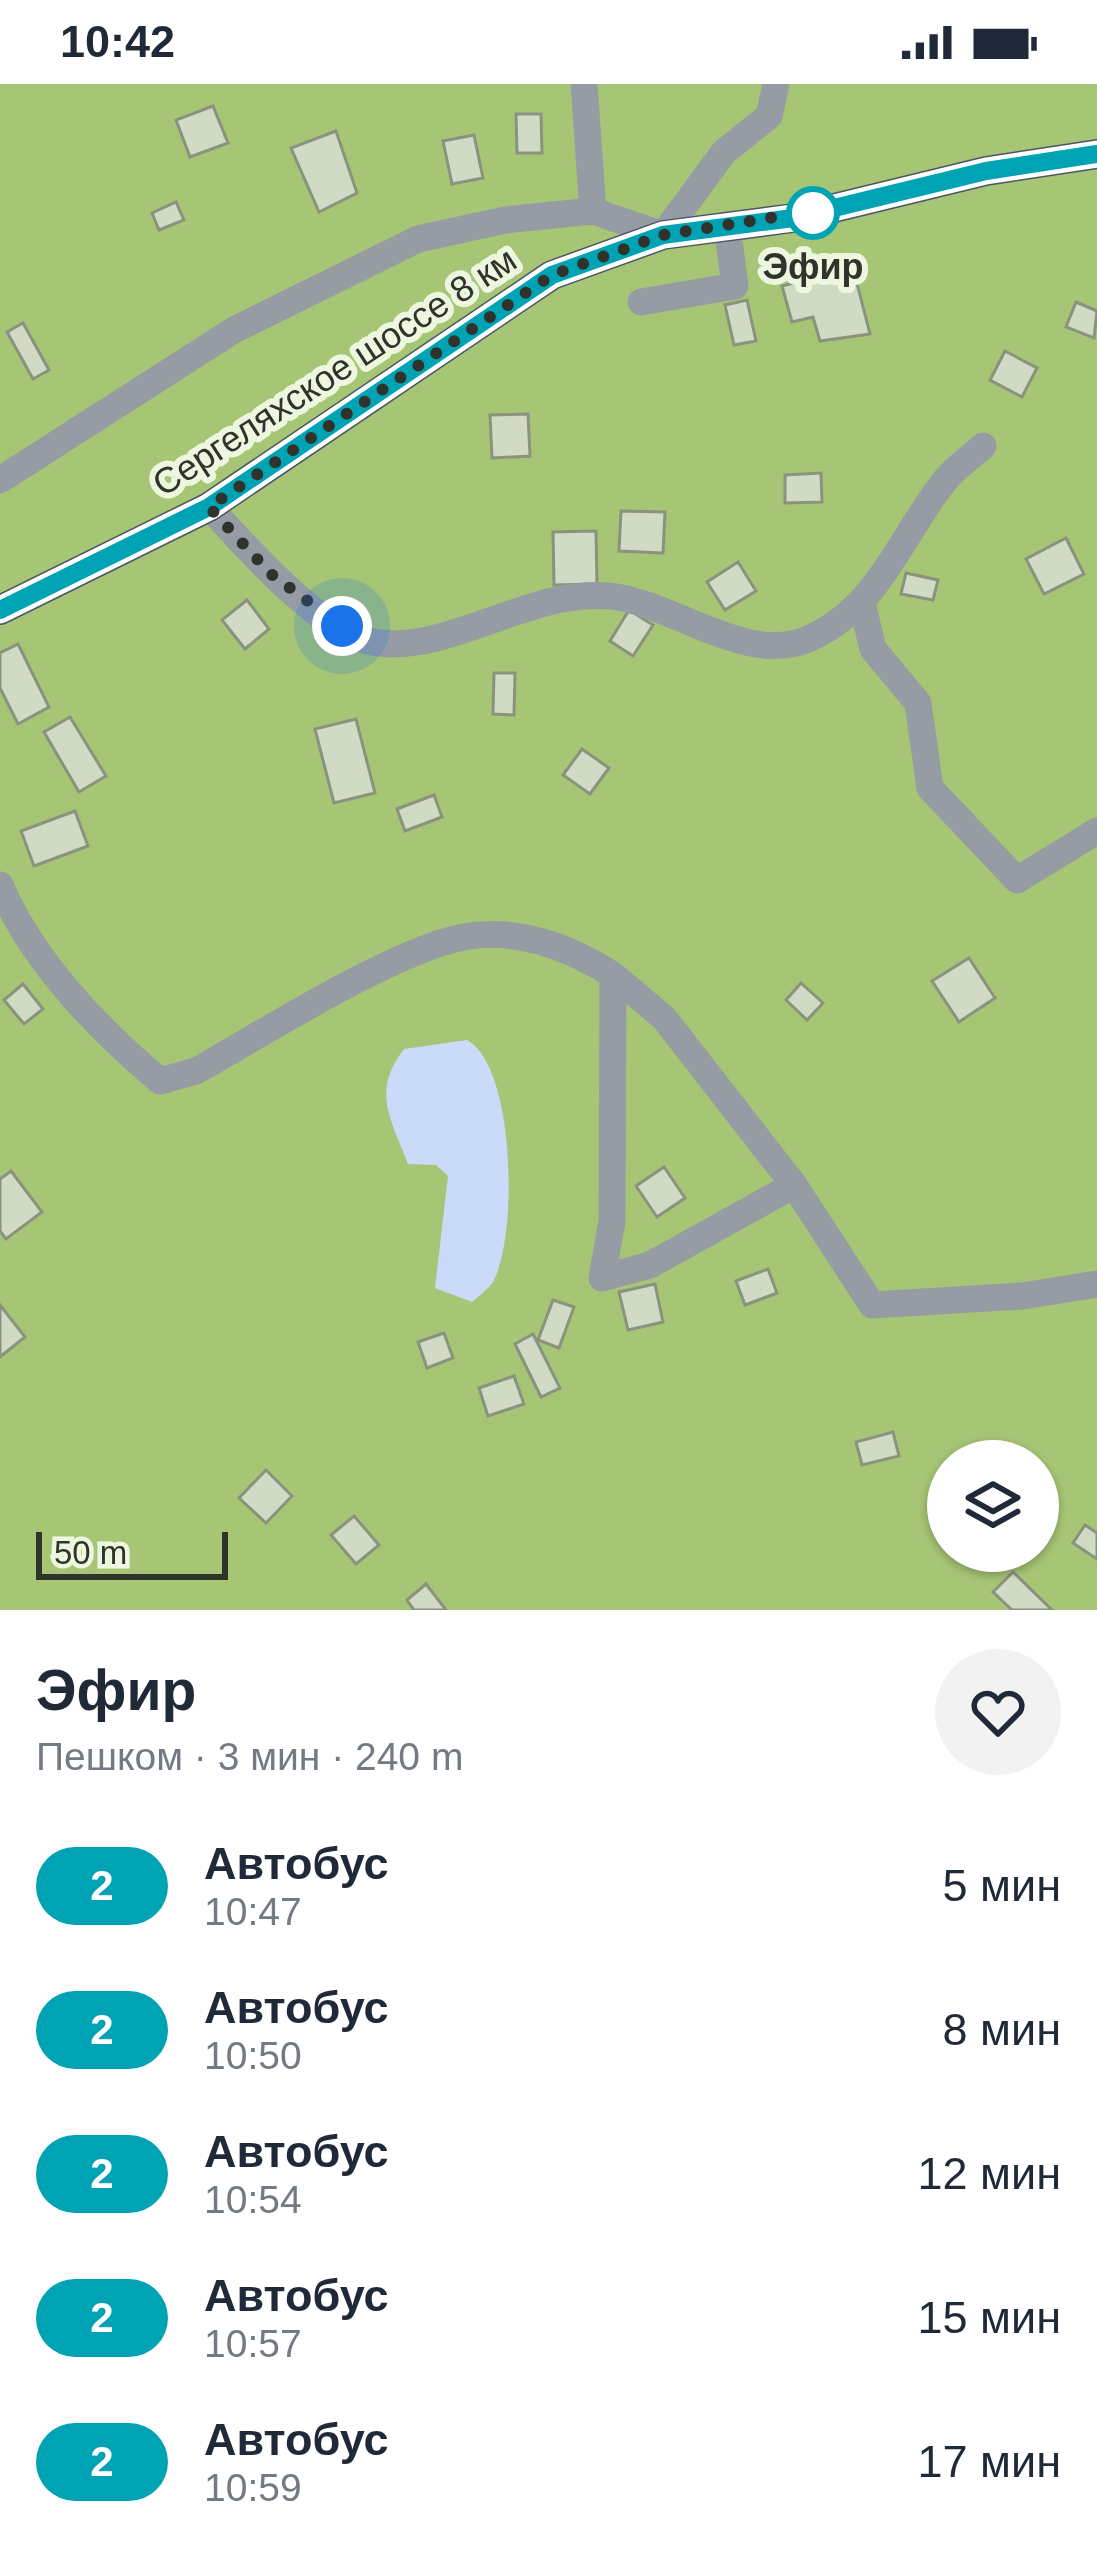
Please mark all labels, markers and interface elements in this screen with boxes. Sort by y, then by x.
text: 10:42 [60,16,175,67]
marker: Эфир [788,188,838,238]
street label: Сергеляхское шоссе 8 км [145,239,524,504]
place label: Эфир [762,246,864,287]
your location [312,596,372,656]
map controls [927,1440,1059,1572]
button: layers [927,1440,1059,1572]
scale bar [36,1526,228,1579]
text: 50 m [54,1534,127,1571]
button: heart [935,1649,1061,1775]
text: Эфир [36,1658,196,1722]
text: Пешком · 3 мин · 240 m [36,1735,463,1778]
text: Автобус [204,1838,389,1889]
text: 5 мин [943,1860,1061,1911]
text: 2 [90,1862,114,1909]
text: 10:47 [204,1890,302,1933]
text: Автобус [204,1982,389,2033]
text: 8 мин [943,2004,1061,2055]
text: 2 [90,2006,114,2053]
text: 10:50 [204,2034,302,2077]
text: Автобус [204,2126,389,2177]
text: 12 мин [918,2148,1061,2199]
text: 2 [90,2150,114,2197]
text: 10:54 [204,2178,302,2221]
text: Автобус [204,2270,389,2321]
text: 15 мин [918,2292,1061,2343]
text: 2 [90,2294,114,2341]
text: 10:57 [204,2322,302,2365]
text: Автобус [204,2414,389,2465]
text: 17 мин [918,2436,1061,2487]
text: 2 [90,2438,114,2485]
text: 10:59 [204,2466,302,2509]

